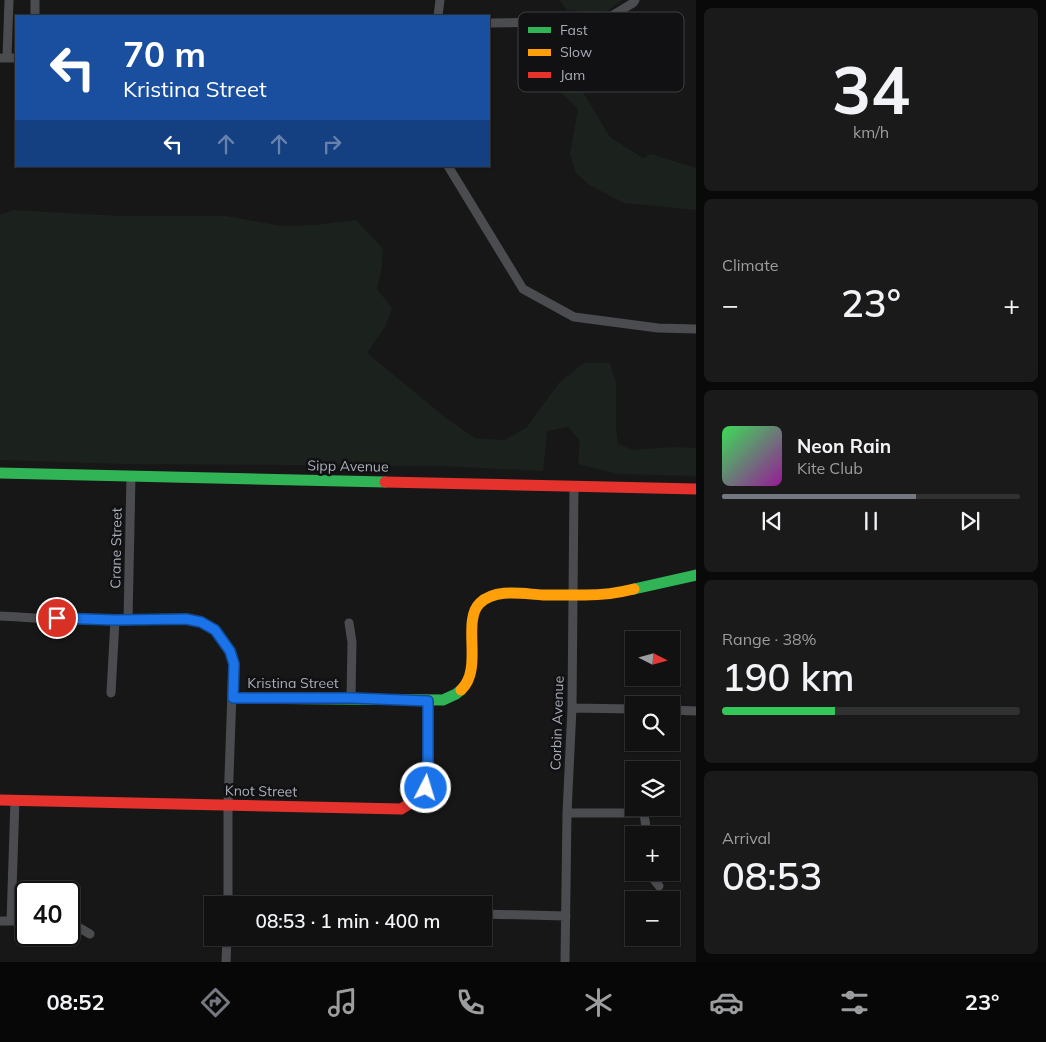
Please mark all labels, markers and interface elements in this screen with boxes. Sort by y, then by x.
legend [518,12,684,92]
text: Fast [560,21,588,39]
text: 70 m [123,32,206,76]
icon: left [40,35,105,100]
text: Slow [560,43,592,61]
text: 34 [832,49,910,130]
text: Jam [560,66,585,84]
text: Kristina Street [123,75,267,103]
text: km/h [853,122,889,142]
icon: left [159,130,187,158]
icon: ahead [212,130,240,158]
icon: ahead [265,130,293,158]
icon: right [318,130,346,158]
text: Climate [722,255,778,275]
text: 23° [841,279,901,327]
text: − [722,287,739,322]
text: + [1003,287,1020,322]
text: Neon Rain [797,434,891,458]
street label: Sipp Avenue [307,456,389,476]
text: Kite Club [797,458,863,478]
street label: Crane Street [106,507,126,589]
icon: previous [758,507,786,535]
icon: pause [857,507,885,535]
icon: next [956,507,984,535]
pin [36,597,78,639]
icon: arrive [43,604,71,632]
text: Range · 38% [722,629,817,649]
north arrow [625,631,680,686]
map controls [625,631,680,946]
text: 190 km [722,653,855,701]
street label: Kristina Street [247,674,339,692]
street label: Corbin Avenue [546,675,568,771]
button: search [625,696,680,751]
position arrow [399,761,451,813]
button: layers [625,761,680,816]
street label: Knot Street [225,781,297,801]
button: + [625,826,680,881]
text: Arrival [722,828,771,848]
text: 08:53 [722,852,822,900]
speed limit sign: 40 [15,881,80,946]
button: − [625,891,680,946]
text: 08:53 · 1 min · 400 m [255,909,441,933]
icon: directions [198,985,233,1020]
icon: music [325,985,360,1020]
icon: phone [453,985,488,1020]
icon: climate [581,985,616,1020]
icon: car [709,985,744,1020]
icon: filters [837,985,872,1020]
text: 08:52 [46,988,105,1016]
text: 23° [965,988,999,1016]

